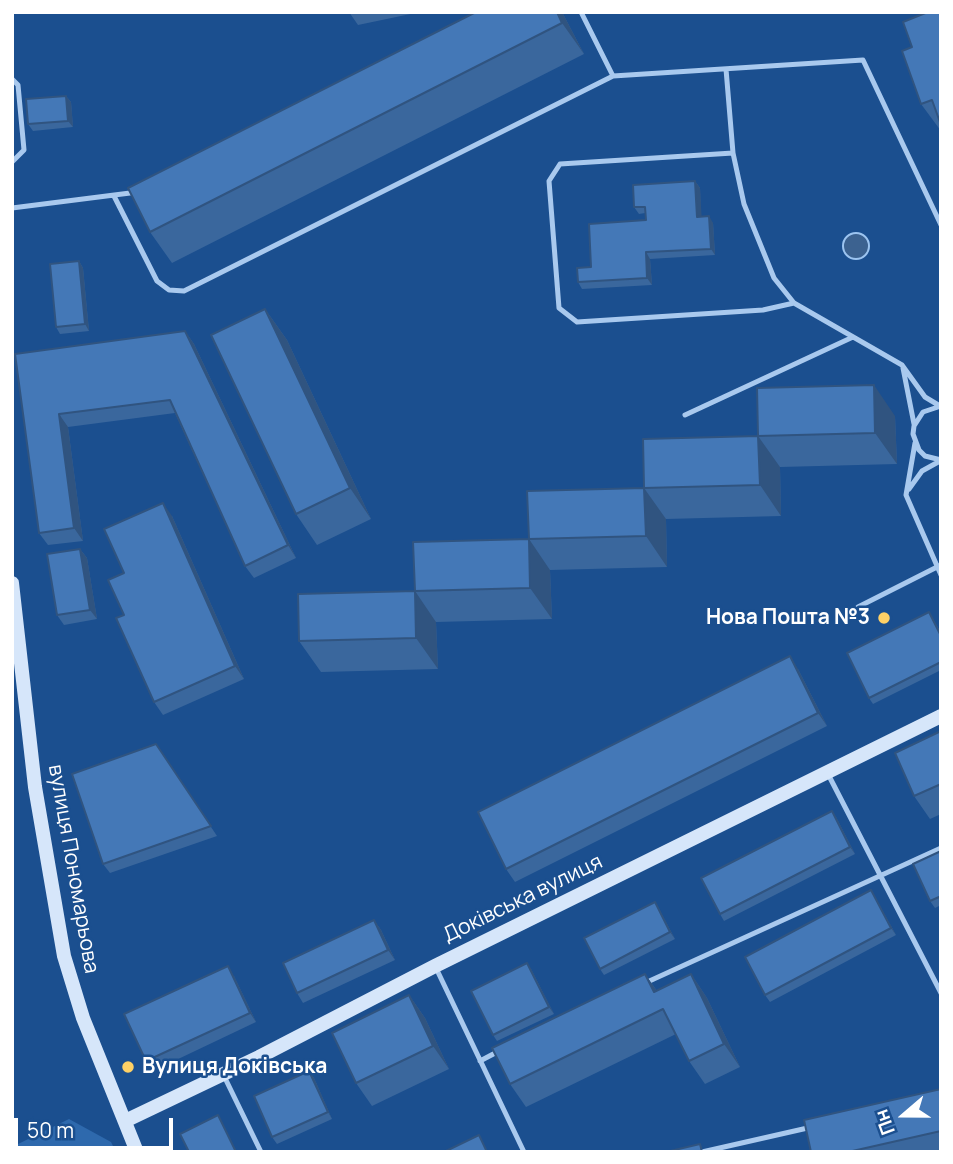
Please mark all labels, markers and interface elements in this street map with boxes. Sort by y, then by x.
place label: Нова Пошта №3 [706,605,870,631]
marker: Нова Пошта №3 [876,610,892,626]
street label: вулиця Пономарьова [42,763,104,975]
street label: Доківська вулиця [439,850,607,948]
place label: Вулиця Доківська [142,1054,327,1080]
marker: Вулиця Доківська [120,1059,136,1075]
north arrow [869,1080,939,1150]
scale bar [18,1104,177,1148]
text: Пн [868,1106,901,1139]
text: 50 m [27,1116,74,1144]

